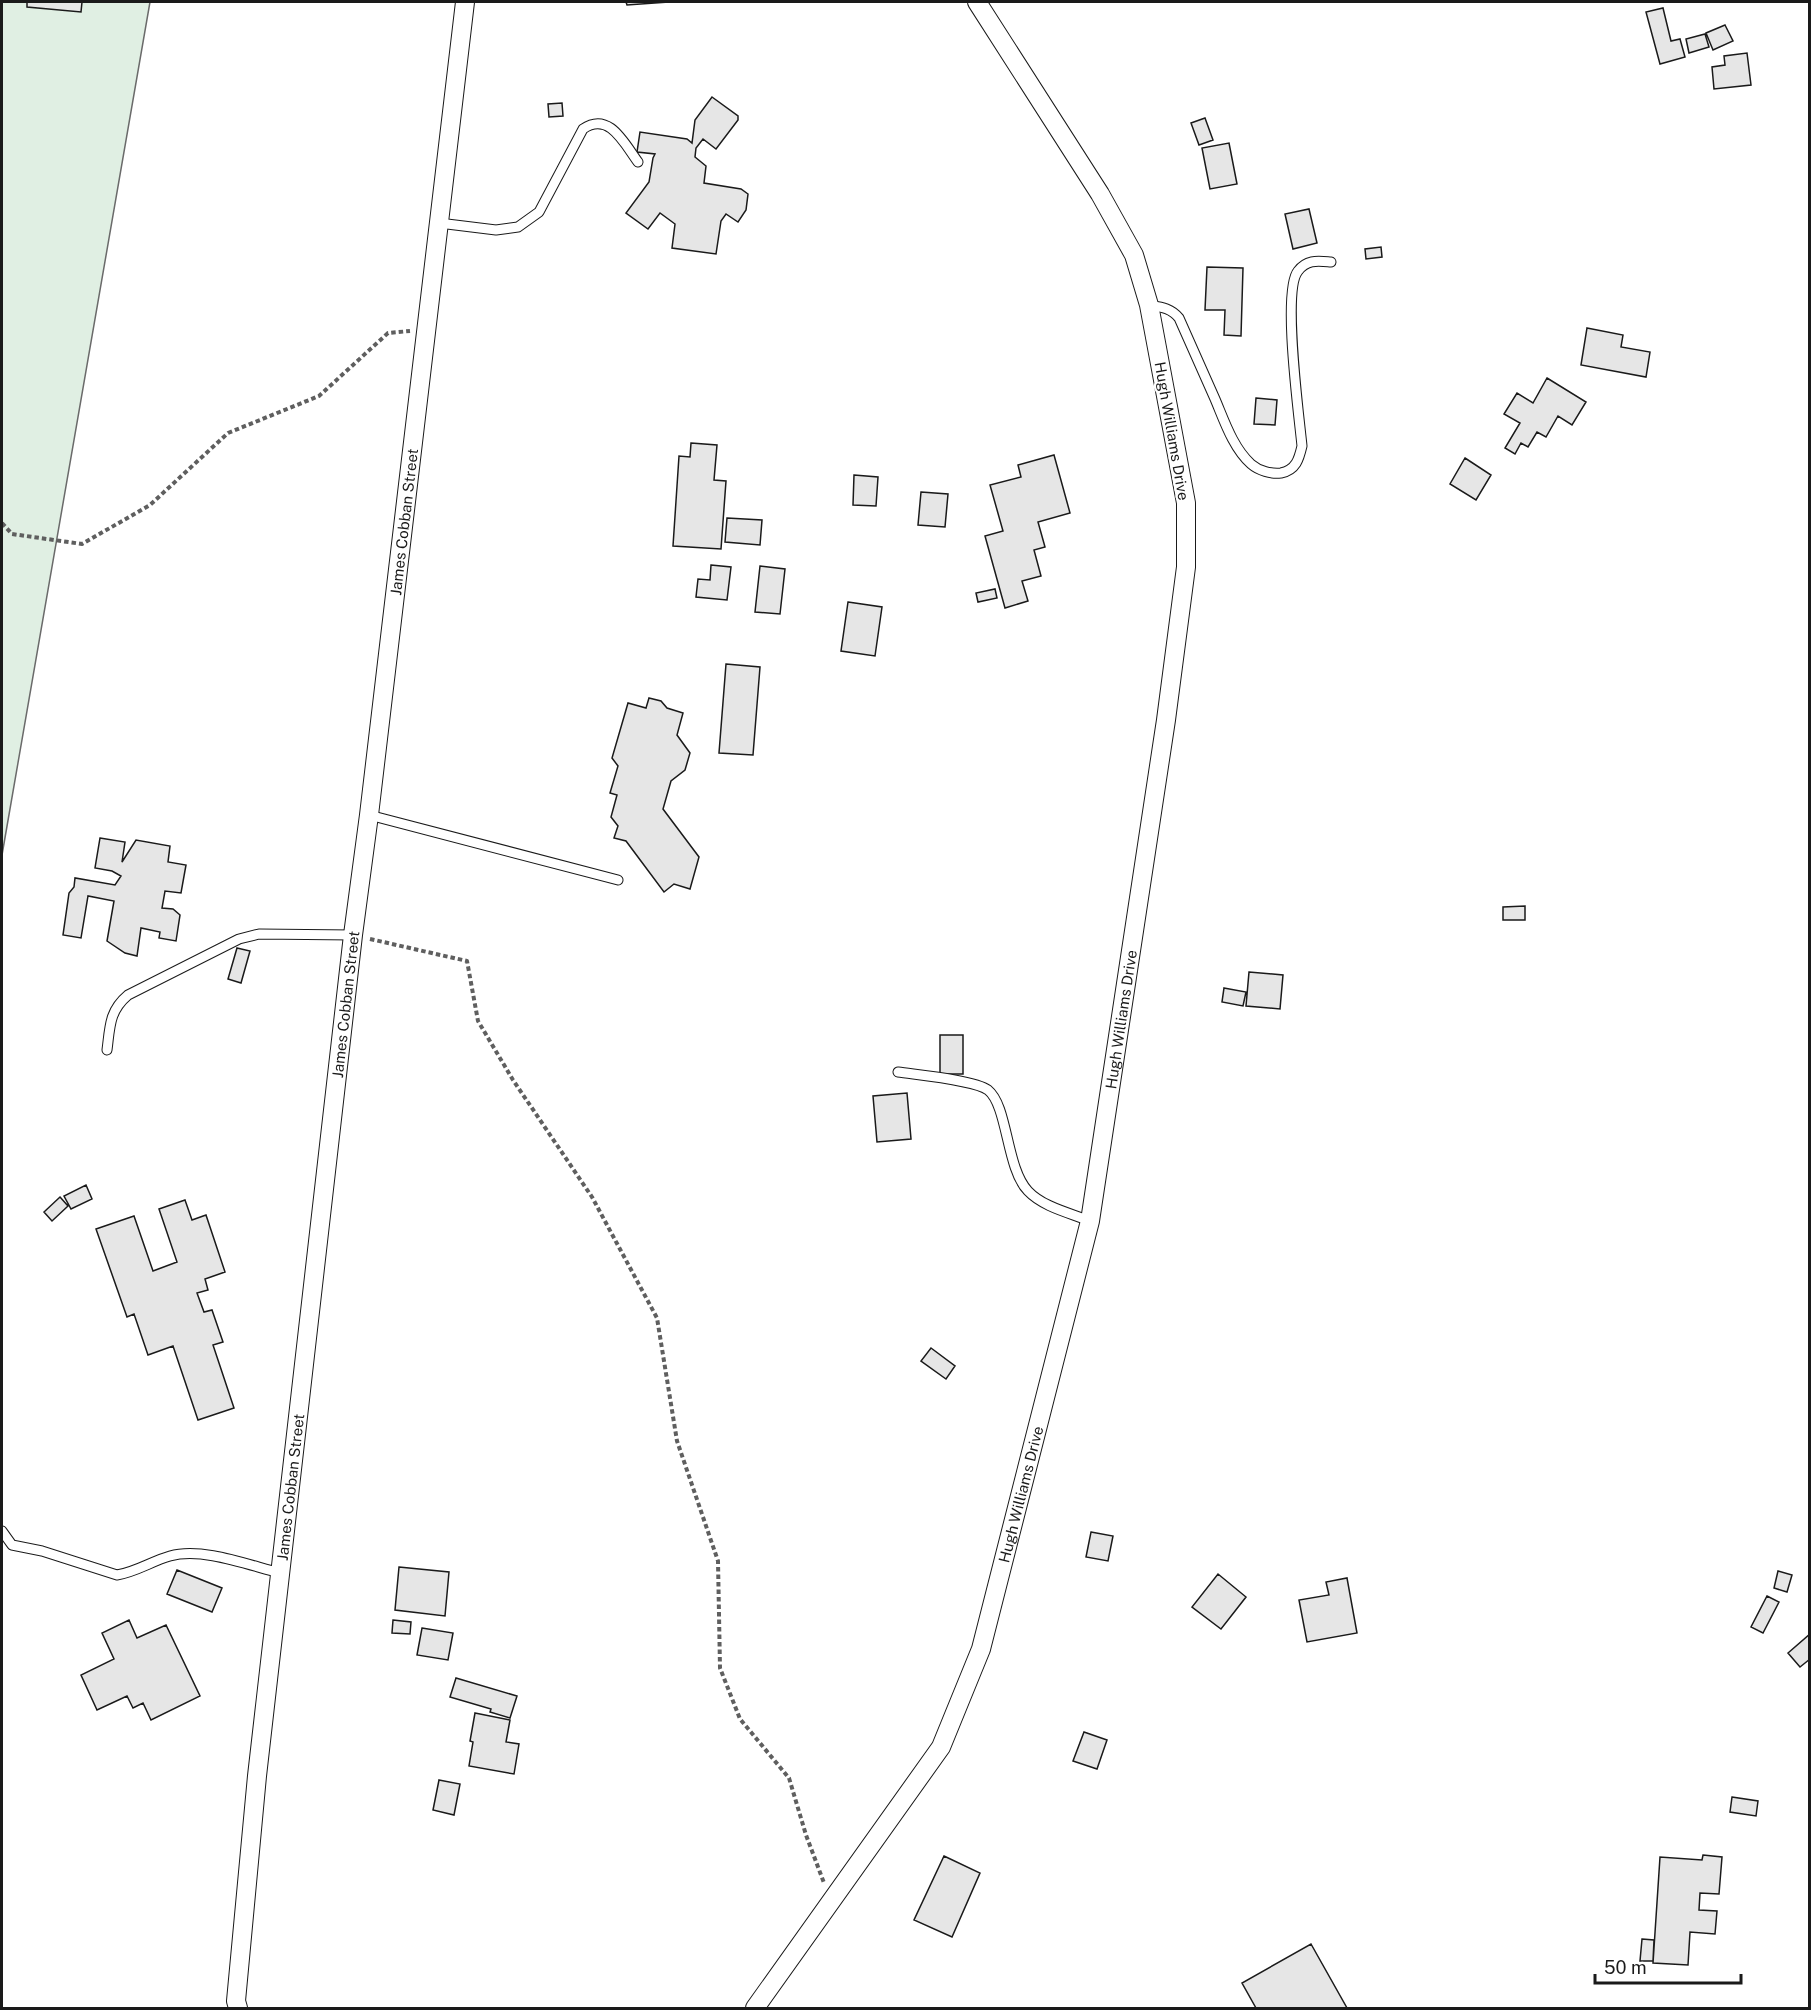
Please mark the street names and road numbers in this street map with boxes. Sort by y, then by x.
street label: Hugh Williams Drive [1151,360,1193,502]
street label: James Cobban Street [387,447,421,596]
street label: James Cobban Street [328,930,362,1079]
street label: Hugh Williams Drive [1102,949,1140,1090]
street label: James Cobban Street [273,1413,307,1562]
street label: Hugh Williams Drive [995,1424,1046,1564]

